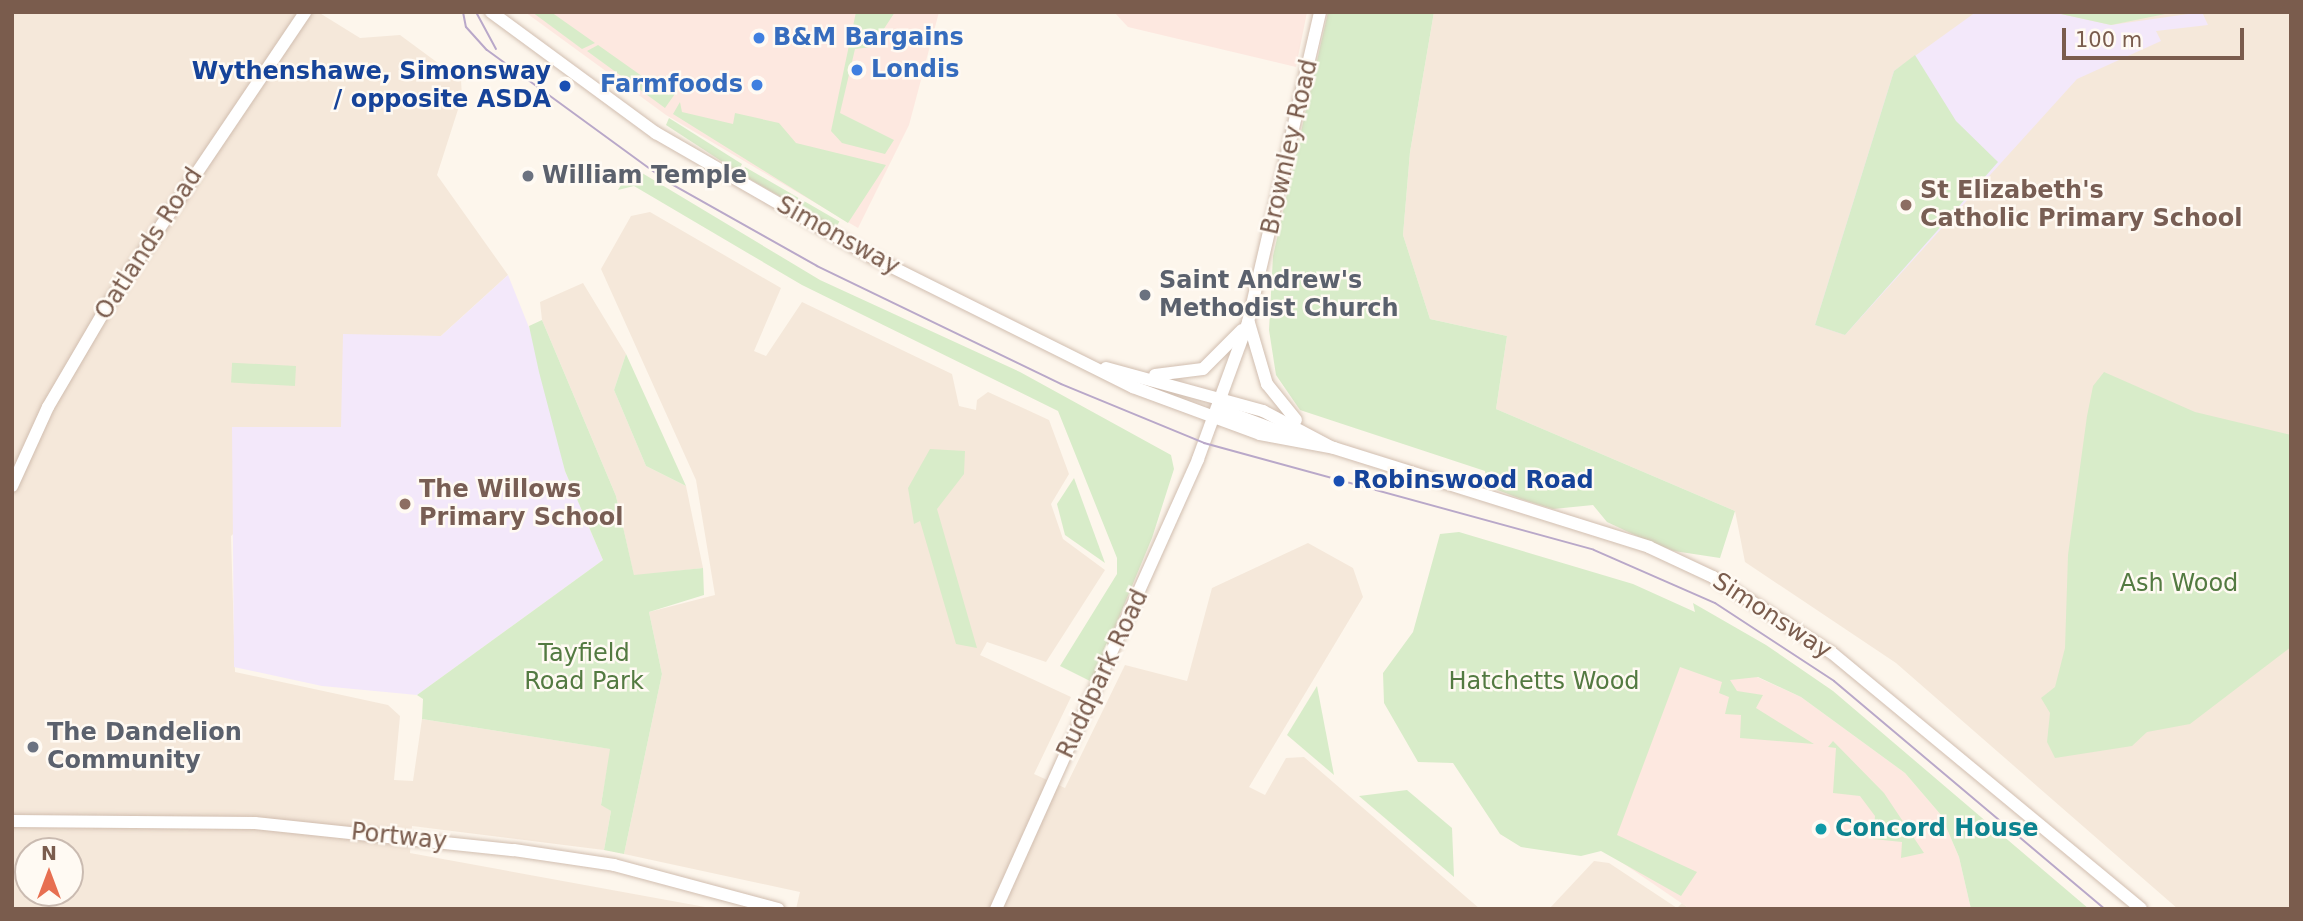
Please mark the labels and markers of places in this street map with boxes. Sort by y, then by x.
place label: B&M Bargains [773,24,964,52]
marker: B&M Bargains [751,30,767,46]
place label: Londis [871,56,960,84]
place label: Wythenshawe, Simonsway / opposite ASDA [192,58,551,114]
marker: Londis [849,62,865,78]
place label: Farmfoods [600,71,743,99]
marker: Farmfoods [749,77,765,93]
marker: Wythenshawe, Simonsway / opposite ASDA [557,78,573,94]
place label: William Temple [542,162,747,190]
marker: William Temple [520,168,536,184]
place label: St Elizabeth's Catholic Primary School [1920,177,2242,233]
marker: St Elizabeth's Catholic Primary School [1898,197,1914,213]
place label: Saint Andrew's Methodist Church [1159,267,1399,323]
marker: Saint Andrew's Methodist Church [1137,287,1153,303]
place label: Robinswood Road [1353,467,1594,495]
marker: Robinswood Road [1331,473,1347,489]
place label: The Willows Primary School [419,476,623,532]
marker: The Willows Primary School [397,496,413,512]
place label: The Dandelion Community [47,719,242,775]
marker: The Dandelion Community [25,739,41,755]
place label: Concord House [1835,815,2038,843]
marker: Concord House [1813,821,1829,837]

